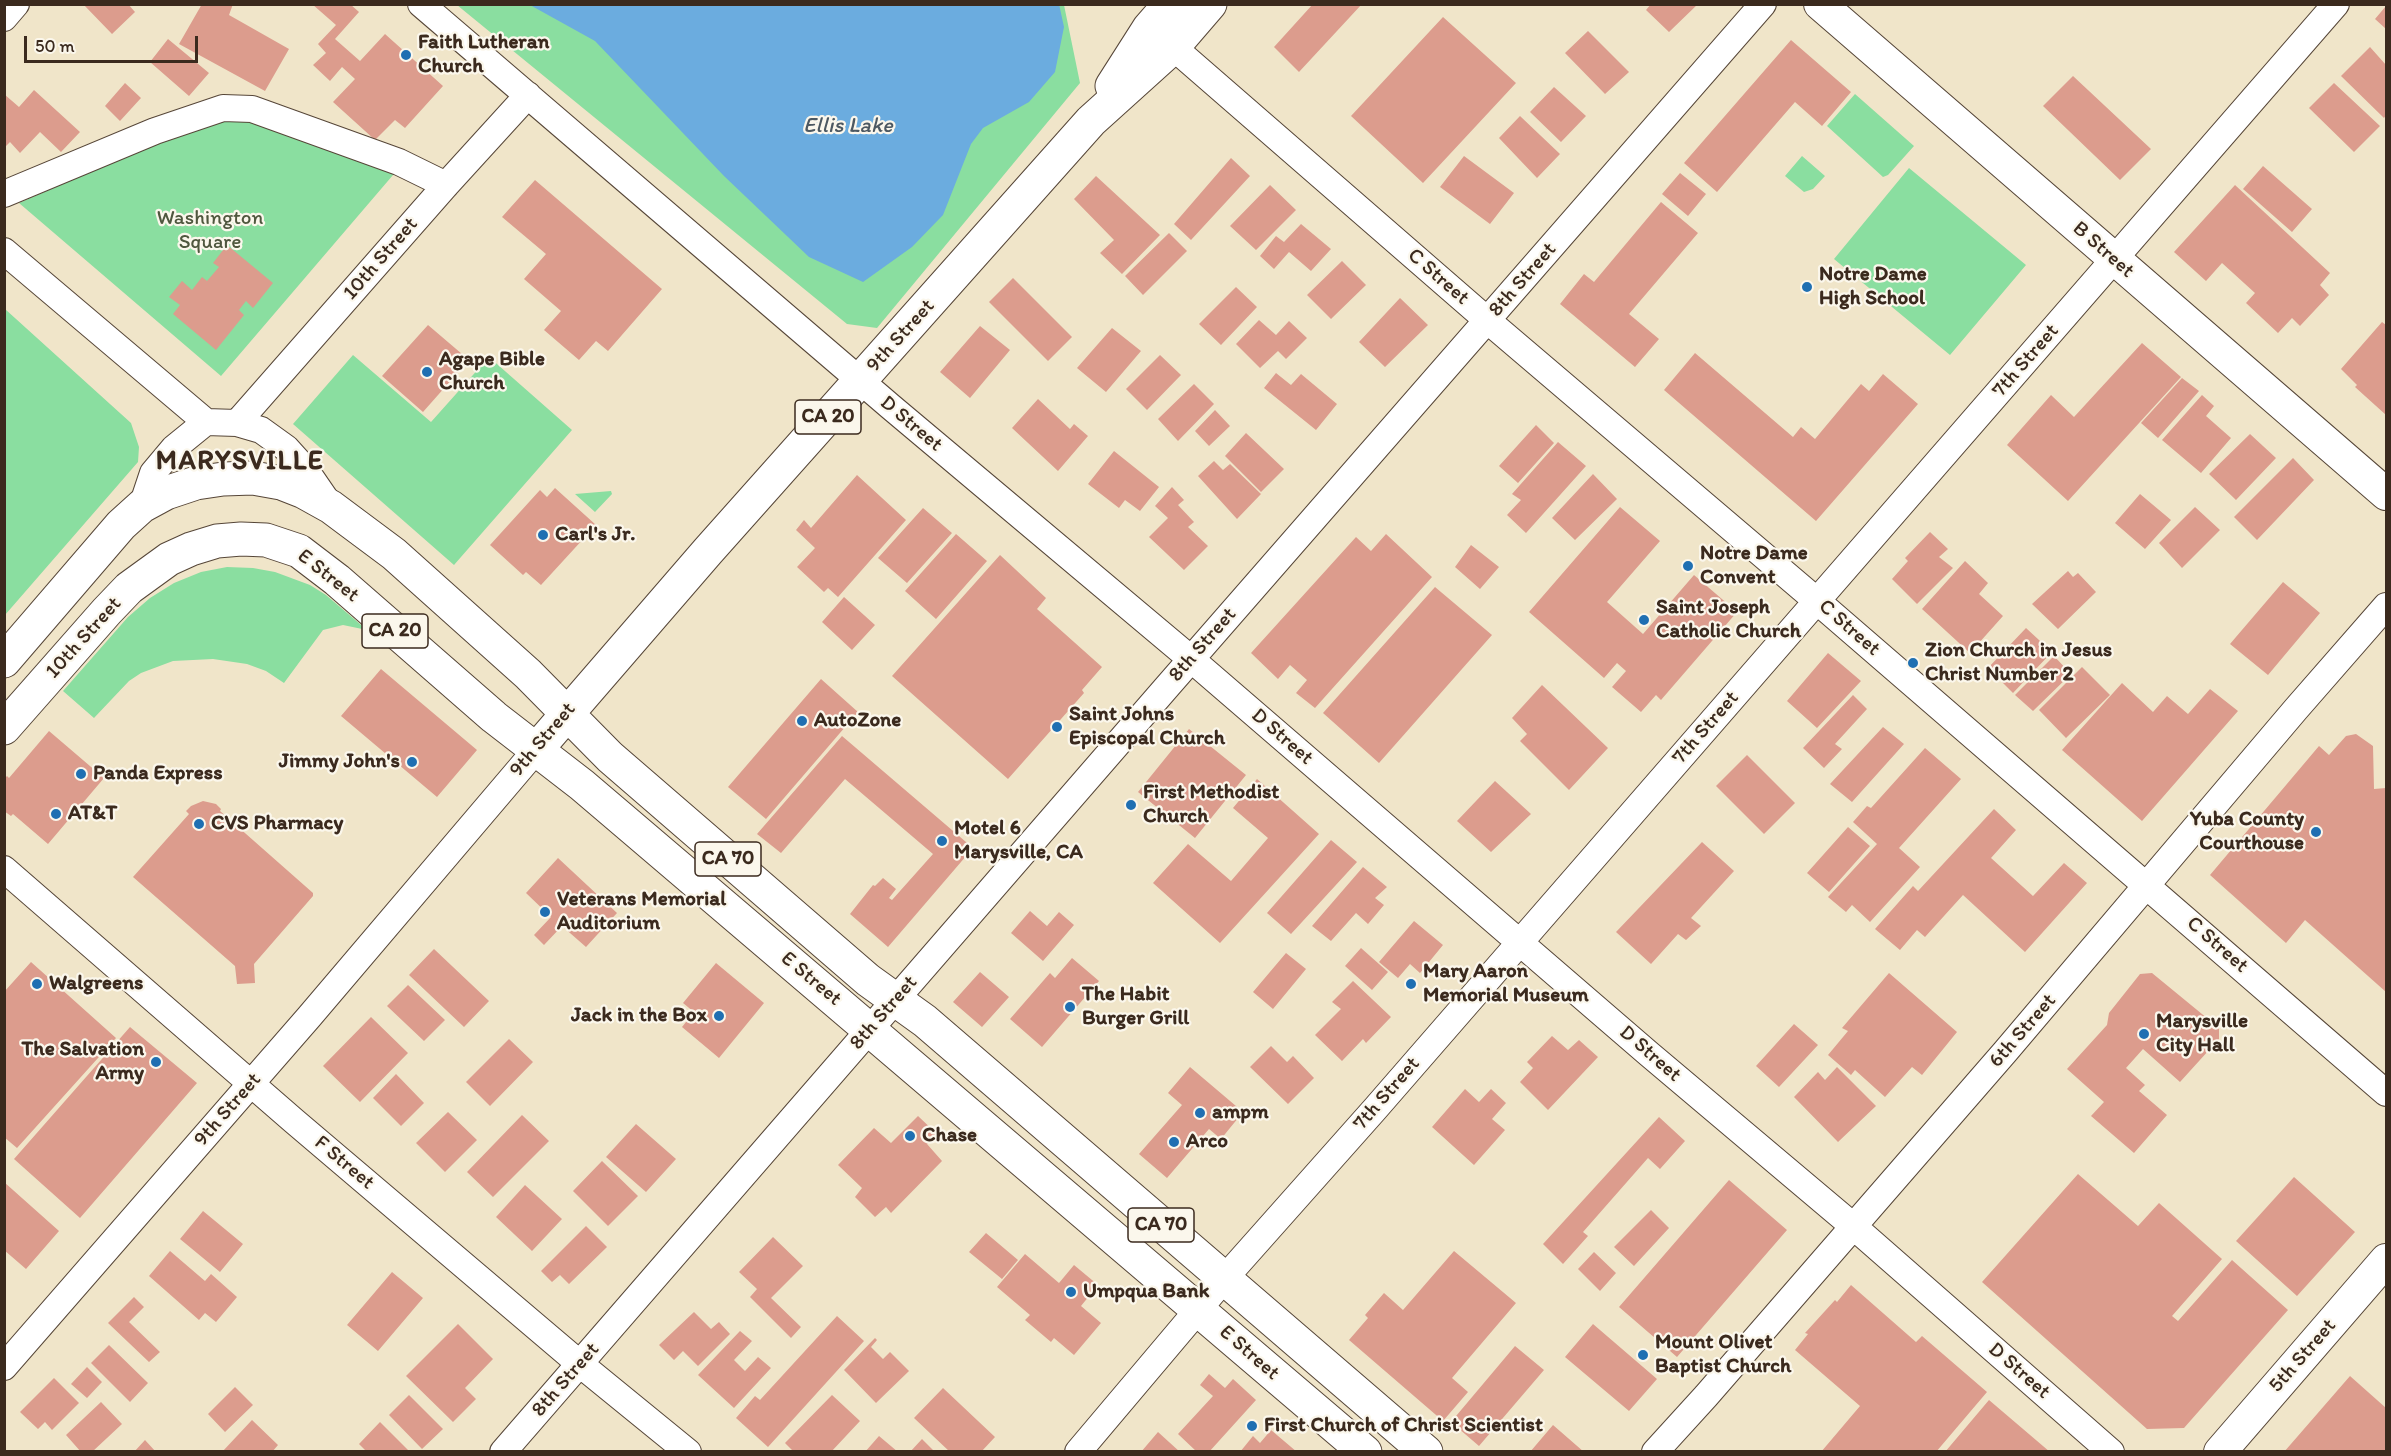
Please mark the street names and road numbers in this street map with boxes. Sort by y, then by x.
street label: 10th Street [338,212,424,306]
street label: B Street [2067,216,2139,284]
street label: 8th Street [1484,238,1562,322]
street label: C Street [1402,243,1474,311]
street label: 9th Street [862,294,940,378]
street label: 7th Street [1987,319,2065,403]
street label: D Street [875,391,947,457]
road number: CA 20 [795,400,861,434]
street label: E Street [292,544,364,608]
street label: 10th Street [41,592,127,684]
street label: C Street [1813,594,1885,662]
street label: 8th Street [1164,603,1242,687]
road number: CA 20 [362,614,428,648]
street label: 7th Street [1667,686,1745,770]
street label: 9th Street [504,697,582,783]
street label: D Street [1246,703,1318,771]
road number: CA 70 [695,842,761,876]
street label: C Street [2181,911,2253,979]
street label: E Street [775,946,847,1012]
street label: 8th Street [845,971,923,1055]
street label: 6th Street [1984,989,2062,1073]
street label: D Street [1614,1020,1686,1088]
street label: 7th Street [1348,1052,1426,1136]
street label: 9th Street [189,1068,267,1152]
street label: F Street [309,1131,379,1195]
road number: CA 70 [1128,1208,1194,1242]
street label: 5th Street [2264,1314,2342,1398]
street label: E Street [1214,1320,1284,1386]
street label: D Street [1983,1337,2055,1405]
street label: 8th Street [527,1338,605,1422]

